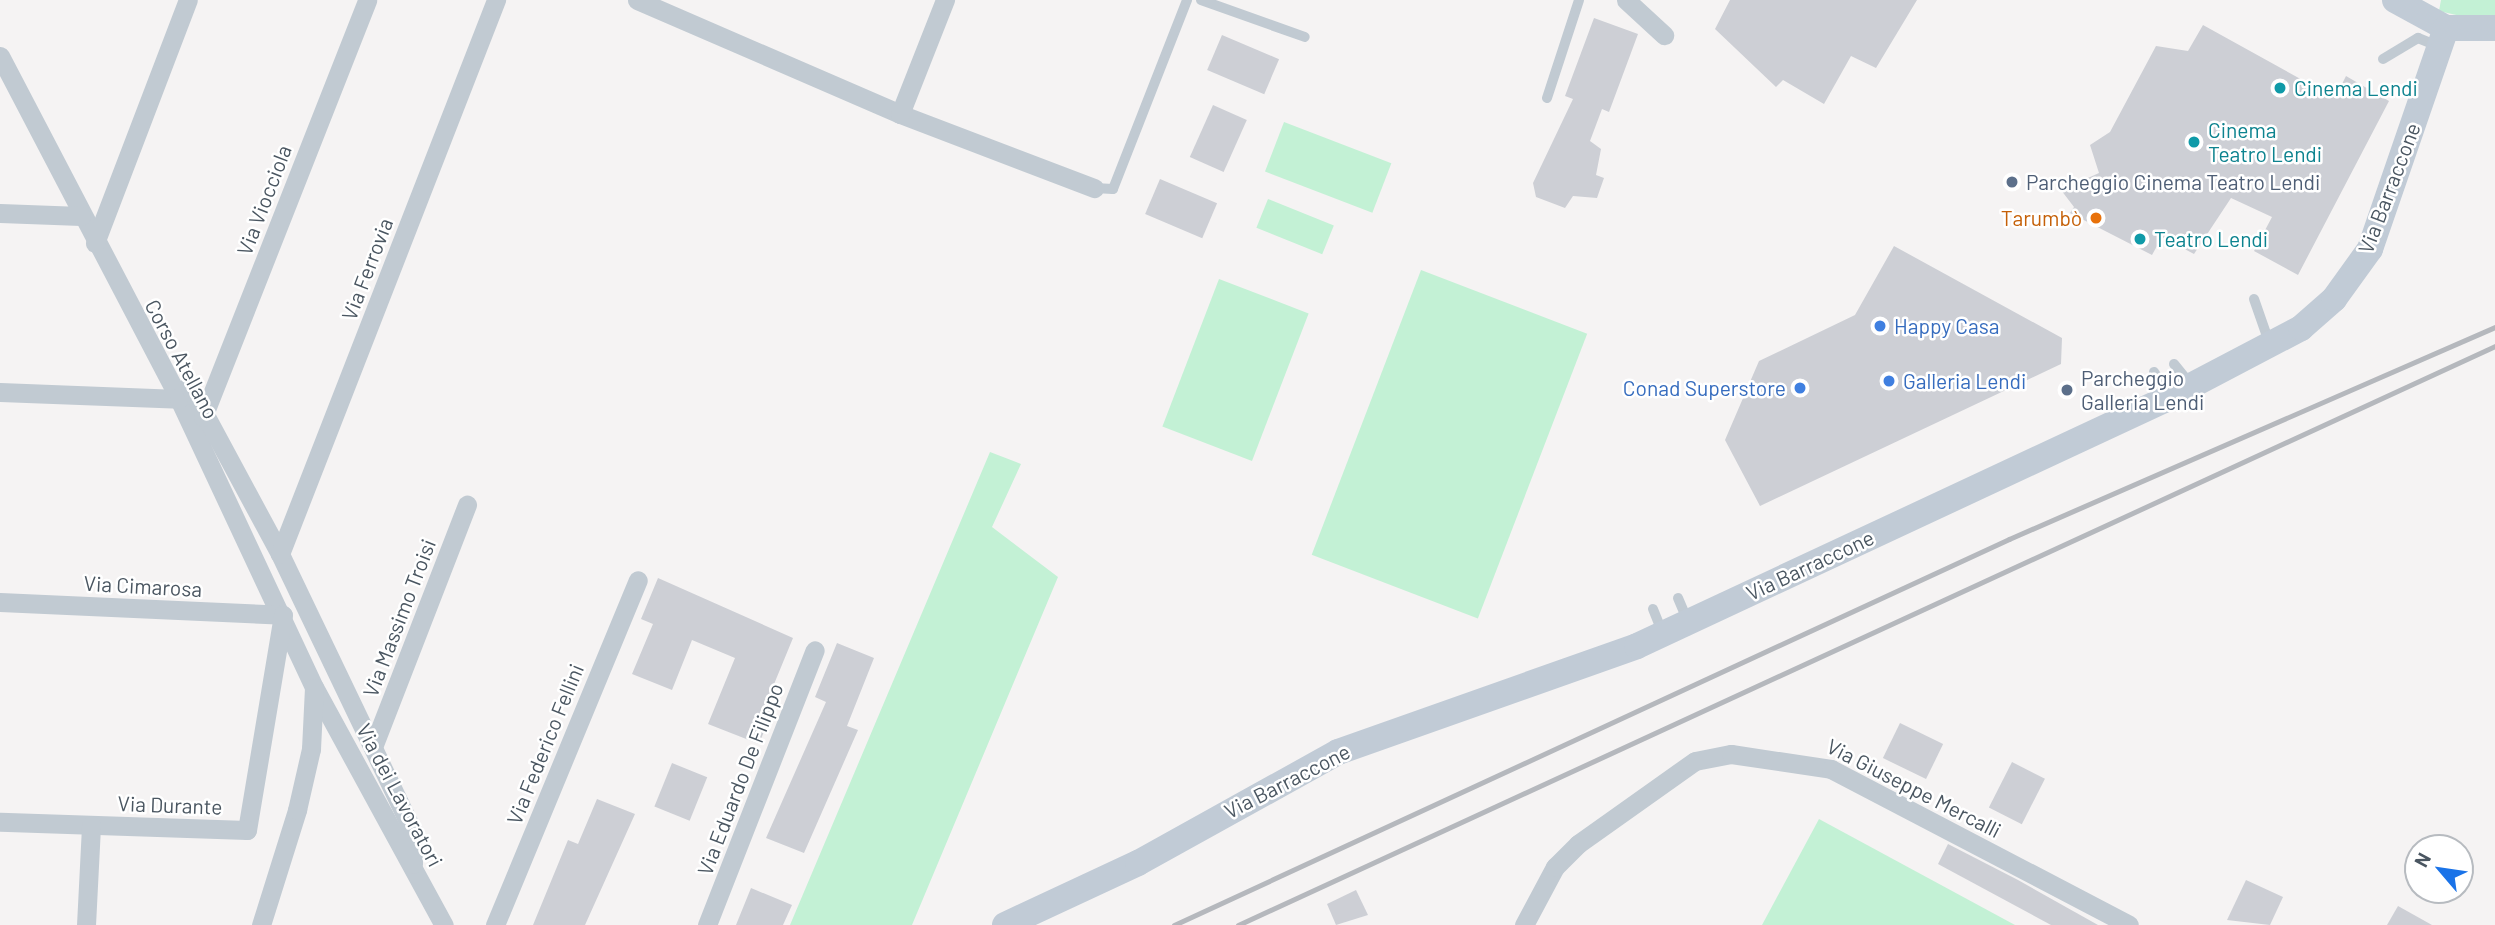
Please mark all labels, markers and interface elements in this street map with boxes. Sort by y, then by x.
place label: Cinema Lendi [2294,75,2418,101]
marker: Cinema Lendi [2272,80,2288,96]
place label: Cinema Teatro Lendi [2208,117,2322,167]
street label: Via Barraccone [2353,119,2425,257]
marker: Cinema Teatro Lendi [2186,134,2202,150]
street label: Via Viocciola [231,141,297,259]
place label: Parcheggio Cinema Teatro Lendi [2026,169,2320,195]
marker: Parcheggio Cinema Teatro Lendi [2004,174,2020,190]
place label: Tarumbò [2001,205,2082,231]
marker: Tarumbò [2088,210,2104,226]
street label: Via Ferrovia [336,214,398,324]
place label: Teatro Lendi [2154,226,2268,252]
marker: Teatro Lendi [2132,231,2148,247]
street label: Corso Atellano [140,295,224,423]
place label: Happy Casa [1894,313,2000,339]
marker: Happy Casa [1872,318,1888,334]
place label: Parcheggio Galleria Lendi [2081,365,2204,415]
place label: Galleria Lendi [1903,368,2026,394]
marker: Galleria Lendi [1881,373,1897,389]
place label: Conad Superstore [1623,375,1786,401]
marker: Conad Superstore [1792,380,1808,396]
marker: Parcheggio Galleria Lendi [2059,382,2075,398]
street label: Via Barraccone [1742,524,1878,606]
street label: Via Massimo Troisi [357,535,441,701]
street label: Via Cimarosa [83,570,203,602]
street label: Via Federico Fellini [501,660,589,828]
street label: Via Eduardo De Filippo [692,679,788,879]
street label: Via dei Lavoratori [352,719,448,871]
street label: Via Giuseppe Mercalli [1823,733,2005,843]
street label: Via Barraccone [1220,738,1354,824]
street label: Via Durante [117,791,223,819]
north arrow [2404,834,2474,904]
text: N [2409,848,2435,871]

